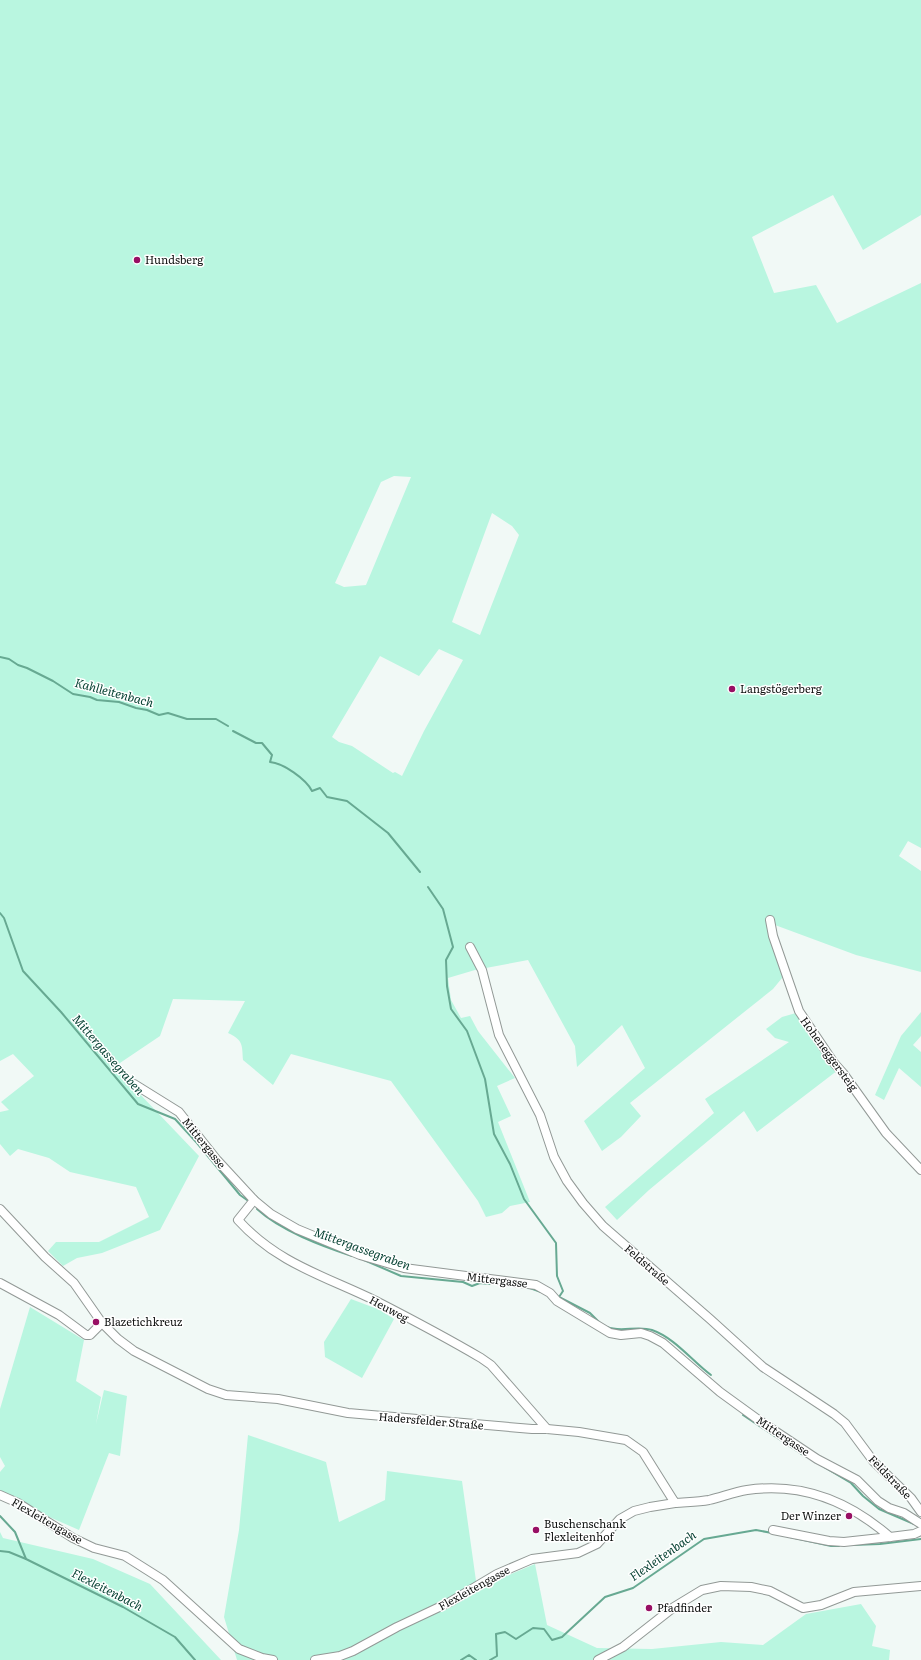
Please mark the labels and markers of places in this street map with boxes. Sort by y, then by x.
place label: Hundsberg [145,251,204,267]
marker: Hundsberg [132,255,142,265]
place label: Langstögerberg [740,680,823,696]
marker: Langstögerberg [727,684,737,694]
place label: Blazetichkreuz [104,1313,183,1329]
marker: Blazetichkreuz [91,1317,101,1327]
place label: Der Winzer [781,1507,842,1523]
marker: Der Winzer [844,1511,854,1521]
place label: Buschenschank Flexleitenhof [544,1515,626,1544]
marker: Buschenschank Flexleitenhof [531,1525,541,1535]
place label: Pfadfinder [657,1599,713,1615]
marker: Pfadfinder [644,1603,654,1613]

